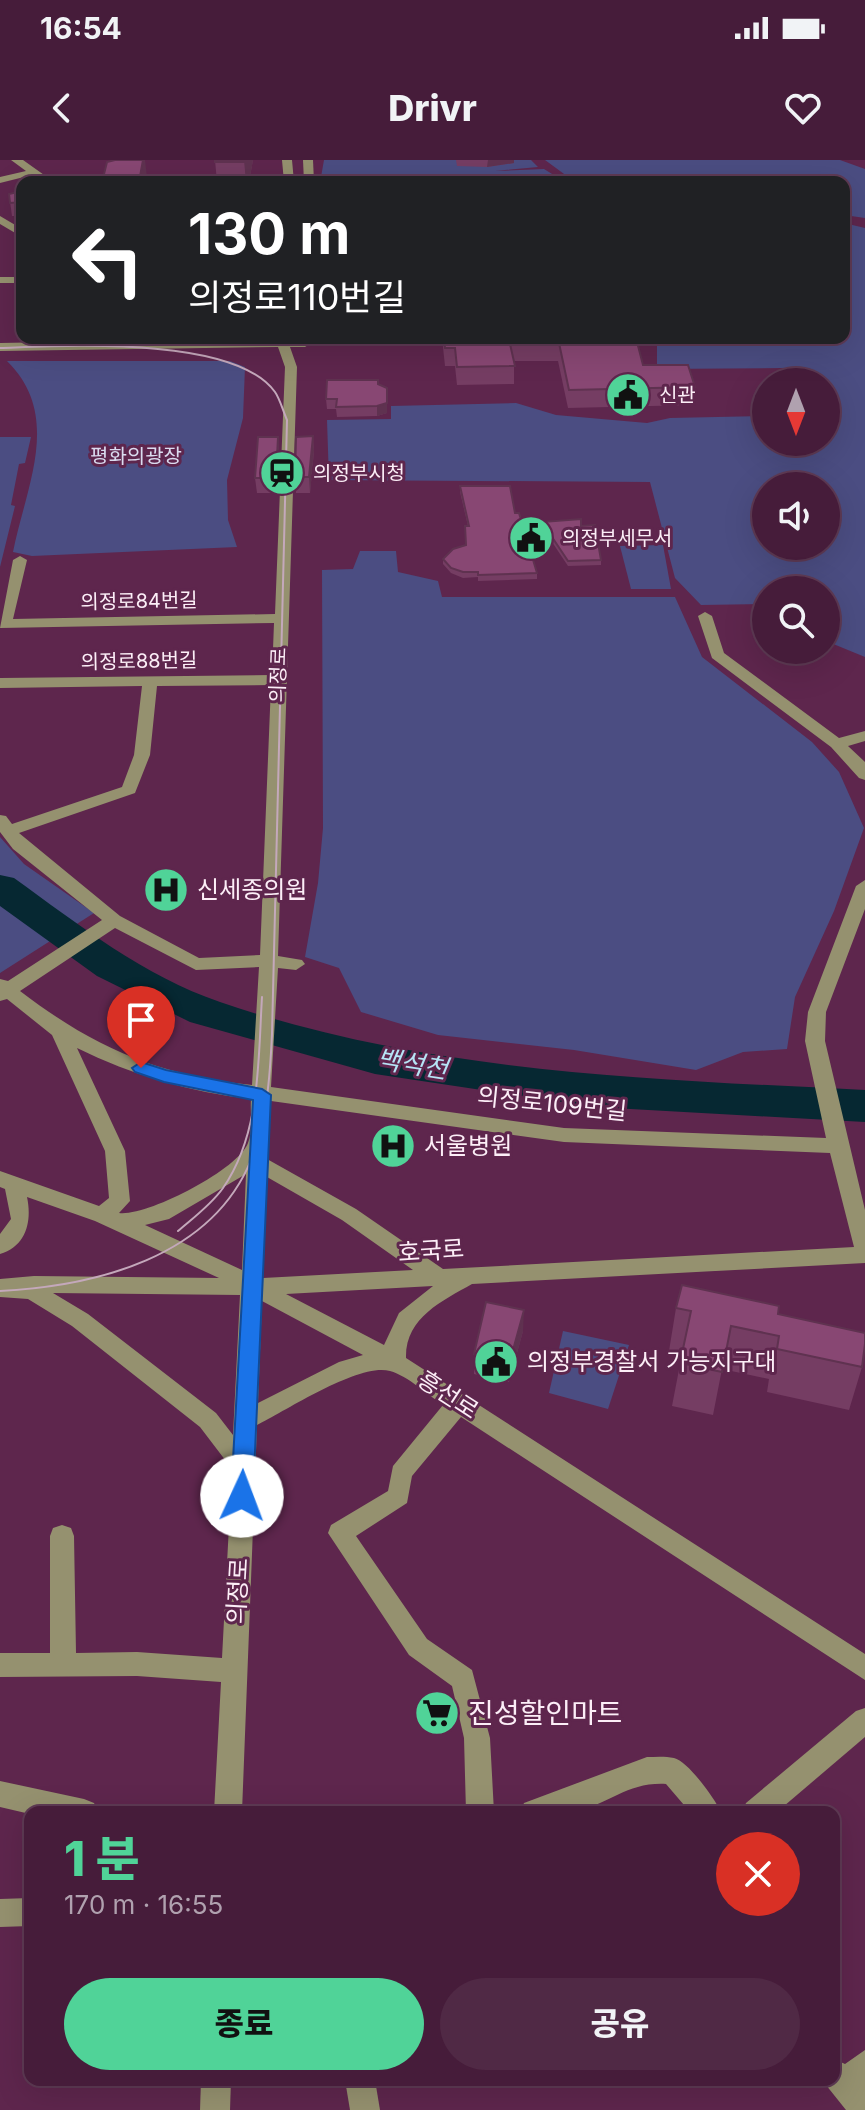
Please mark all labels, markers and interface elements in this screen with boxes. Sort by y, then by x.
text: 16:54 [40,10,122,46]
icon: back [40,86,84,130]
text: Drivr [388,86,477,130]
icon: heart [781,86,825,130]
text: 130 m [188,200,350,268]
icon: left [56,208,160,312]
text: 의정로110번길 [188,275,406,319]
north arrow [752,368,840,456]
map controls [752,368,840,664]
public building icon: 신관 [604,371,652,419]
place label: 신관 [659,383,696,407]
park label: 평화의광장 [90,444,182,468]
station icon: 의정부시청 [258,449,306,497]
place label: 의정부시청 [313,461,405,485]
button: sound [752,472,840,560]
public building icon: 의정부세무서 [507,514,555,562]
place label: 의정부세무서 [562,526,672,550]
button: search [752,576,840,664]
street label: 의정로84번길 [80,588,198,614]
street label: 의정로 [265,647,291,703]
street label: 의정로88번길 [80,648,198,674]
hospital icon: 신세종의원 [142,866,190,914]
place label: 신세종의원 [197,875,307,904]
pin [107,986,175,1068]
icon: arrive [119,998,163,1042]
water label: 백석천 [374,1043,453,1085]
street label: 의정로109번길 [476,1081,628,1126]
hospital icon: 서울병원 [369,1122,417,1170]
place label: 서울병원 [424,1131,512,1160]
street label: 호국로 [397,1234,465,1267]
public building icon: 의정부경찰서 가능지구대 [472,1338,520,1386]
place label: 의정부경찰서 가능지구대 [527,1347,777,1376]
street label: 흥선로 [413,1364,484,1425]
position arrow [200,1454,284,1538]
street label: 의정로 [221,1557,254,1625]
supermarket icon: 진성할인마트 [413,1689,461,1737]
place label: 진성할인마트 [468,1696,623,1730]
text: 1 분 [64,1829,140,1888]
button: close [716,1832,800,1916]
text: 170 m · 16:55 [64,1889,223,1920]
button: 종료 [64,1978,424,2070]
button: 공유 [440,1978,800,2070]

